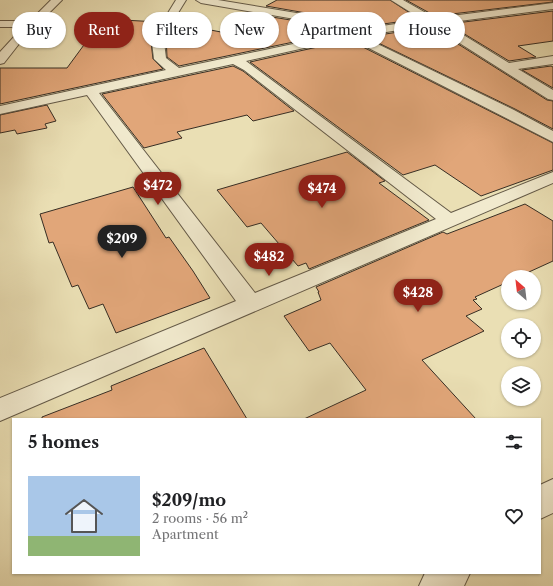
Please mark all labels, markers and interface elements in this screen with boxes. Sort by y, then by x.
chip: Buy [12,12,66,48]
chip: Rent [74,12,134,48]
chip: Filters [142,12,212,48]
chip: New [220,12,279,48]
chip: Apartment [287,12,386,48]
chip: House [394,12,465,48]
pin: $472 [134,172,182,206]
pin: $474 [298,175,346,209]
text: $472 [143,177,173,193]
text: $474 [307,180,337,196]
pin: $209 [98,225,146,259]
text: $209 [107,230,137,246]
pin: $482 [245,243,293,277]
text: $482 [254,248,284,264]
north arrow [501,270,541,310]
map controls [501,270,541,406]
pin: $428 [394,279,442,313]
text: $428 [403,284,433,300]
button: locate [501,318,541,358]
button: layers [501,366,541,406]
icon: filters [503,431,525,453]
text: 5 homes [28,432,99,452]
text: $209/mo [152,490,226,510]
icon: home [60,492,108,540]
icon: heart [503,505,525,527]
text: 2 rooms · 56 m² [152,510,248,526]
text: Apartment [152,526,219,542]

